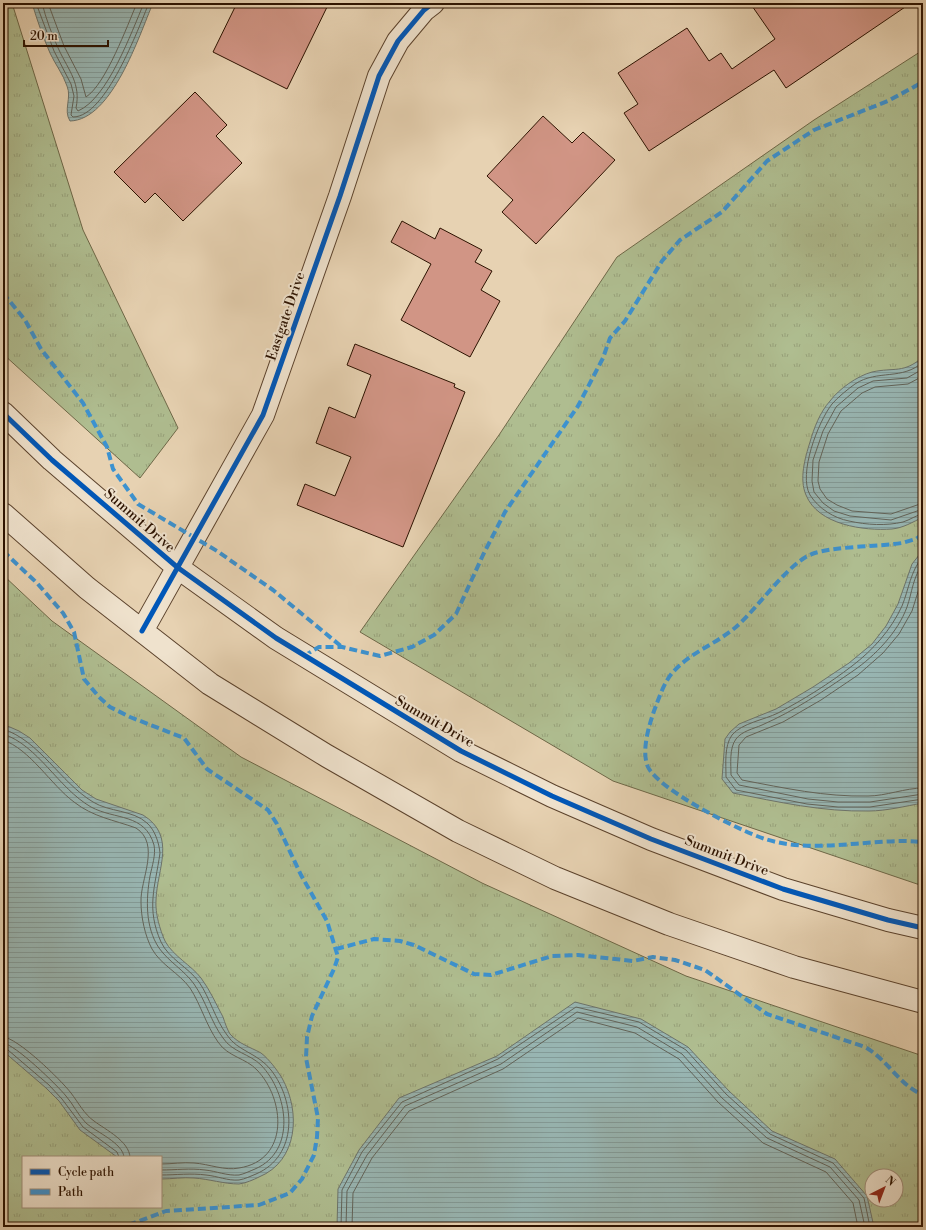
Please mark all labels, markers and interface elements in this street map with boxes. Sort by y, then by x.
scale bar [24,22,108,48]
text: 20 m [30,29,58,44]
street label: Eastgate Drive [262,270,310,363]
street label: Summit Drive [100,485,179,557]
street label: Summit Drive [392,692,477,752]
street label: Summit Drive [682,832,771,880]
legend [22,1156,162,1208]
text: Cycle path [58,1165,114,1180]
north arrow [864,1168,904,1208]
text: N [882,1173,898,1190]
text: Path [58,1185,83,1200]

